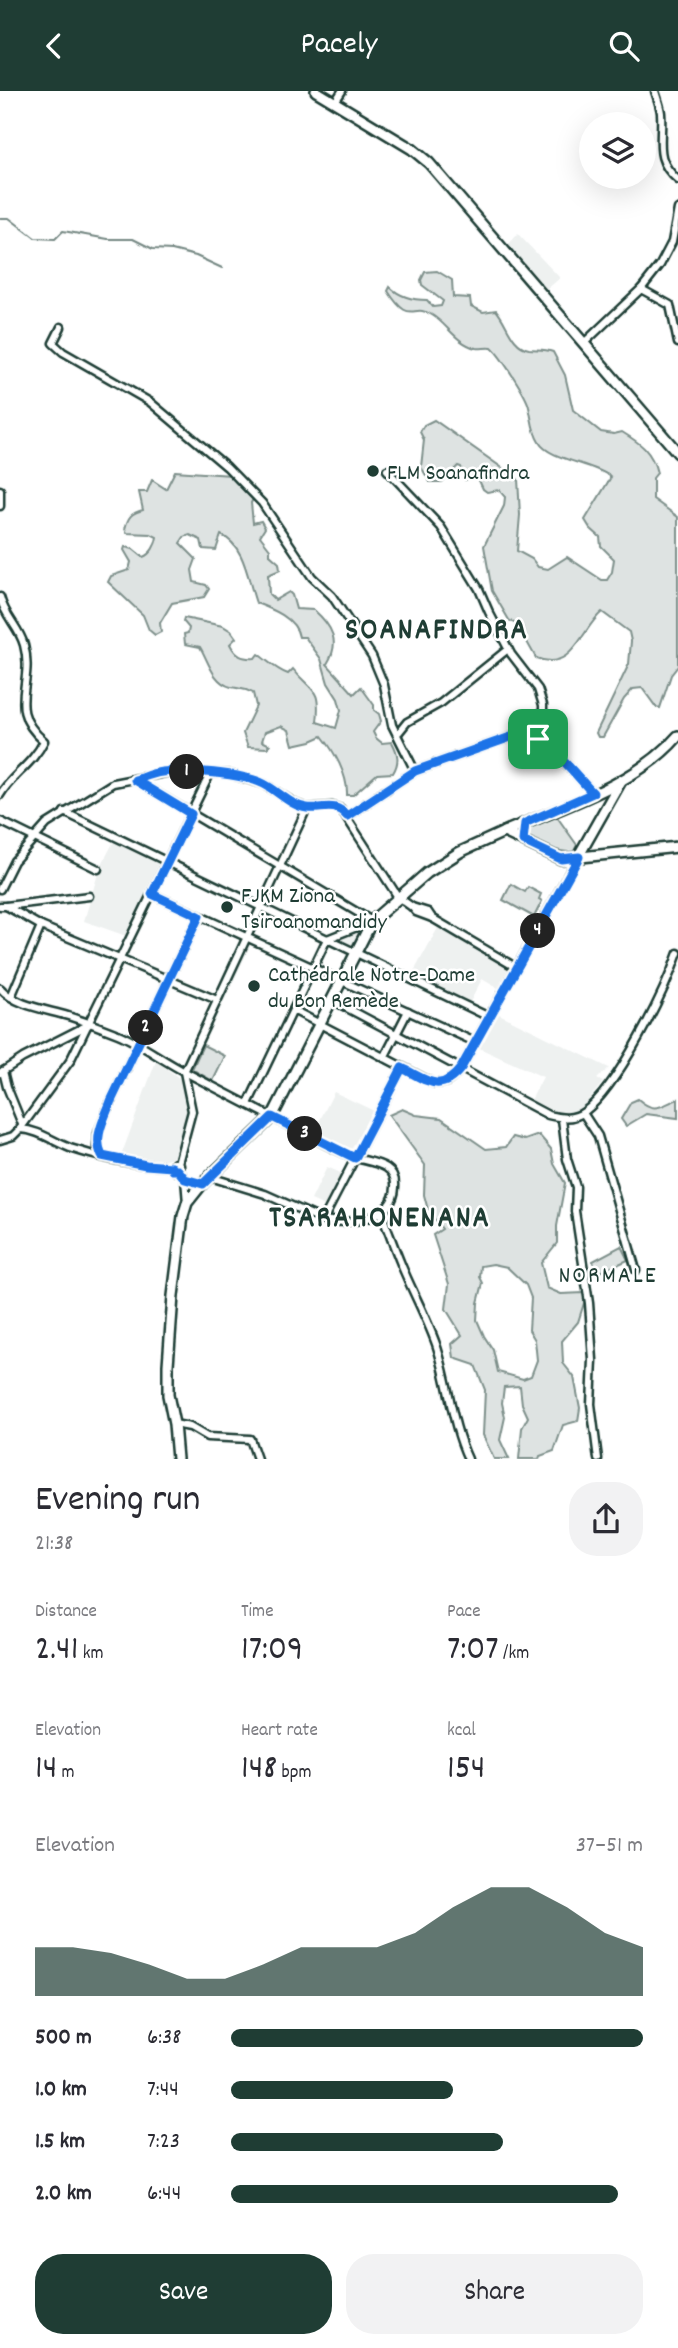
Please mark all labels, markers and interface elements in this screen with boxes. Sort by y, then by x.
text: Pacely [300,23,378,69]
icon: back [35,27,73,65]
icon: search [605,27,643,65]
map controls [579,112,656,189]
button: layers [579,112,656,189]
place label: FLM Soanafindra [387,458,531,491]
marker: FLM Soanafindra [365,463,381,479]
district label: SOANAFINDRA [345,611,529,654]
pin [508,709,568,769]
icon: arrive [519,720,557,758]
pin: 1 [170,755,204,789]
text: 1 [184,758,189,785]
place label: FJKM Ziona Tsiroanomandidy [241,881,388,940]
marker: FJKM Ziona Tsiroanomandidy [219,899,235,915]
pin: 4 [520,913,556,949]
text: 4 [534,917,541,944]
place label: Cathédrale Notre-Dame du Bon Remède [268,960,475,1019]
marker: Cathédrale Notre-Dame du Bon Remède [246,978,262,994]
pin: 2 [128,1011,164,1045]
text: 2 [141,1014,150,1041]
pin: 3 [288,1117,322,1151]
text: 3 [300,1120,309,1147]
district label: TSARAHONENANA [269,1199,491,1242]
district label: NORMALE [558,1260,658,1294]
text: Evening run [35,1474,200,1529]
button: share [569,1482,643,1556]
text: 21:38 [35,1528,73,1561]
text: Distance [35,1599,97,1626]
text: Time [241,1599,274,1626]
text: Pace [447,1599,481,1626]
text: 2.41 [35,1626,78,1676]
text: 17:09 [241,1626,303,1676]
text: 7:07 [447,1626,499,1676]
text: km [78,1641,104,1668]
text: /km [499,1641,529,1668]
text: Elevation [35,1718,101,1745]
text: Heart rate [241,1718,318,1745]
text: kcal [447,1718,476,1745]
text: 14 [35,1745,57,1795]
text: 148 [241,1745,277,1795]
text: 154 [447,1745,485,1795]
text: m [57,1760,75,1787]
text: bpm [277,1760,312,1787]
text: Elevation [35,1830,115,1863]
text: 37–51 m [576,1830,643,1863]
text: 500 m [35,2022,92,2055]
text: 6:38 [147,2022,182,2055]
text: 1.0 km [35,2074,87,2107]
text: 7:44 [147,2074,179,2107]
text: 1.5 km [35,2126,85,2159]
text: 7:23 [147,2126,180,2159]
text: 2.0 km [35,2178,92,2211]
text: 6:44 [147,2178,181,2211]
button: Save [35,2254,332,2334]
button: Share [346,2254,643,2334]

